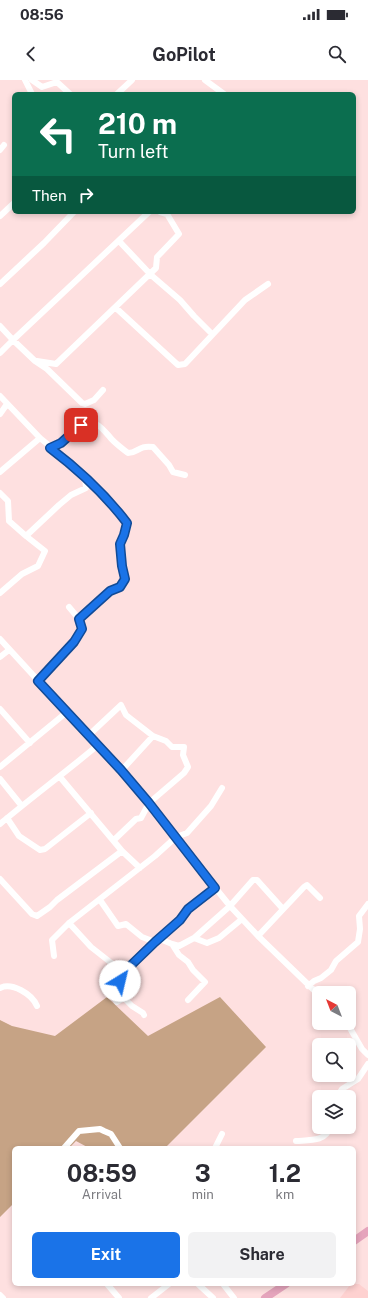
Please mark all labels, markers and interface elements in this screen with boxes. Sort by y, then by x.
text: 08:56 [20,6,64,23]
icon: back [20,43,42,65]
icon: search [326,43,348,65]
text: GoPilot [152,44,216,65]
text: 210 m [98,107,177,140]
icon: left [32,108,84,160]
text: Turn left [98,141,168,162]
icon: right [75,184,97,206]
text: Then [32,187,67,204]
pin [64,408,98,442]
icon: arrive [70,414,92,436]
position arrow [99,960,141,1002]
north arrow [312,986,356,1030]
map controls [312,986,356,1134]
button: search [312,1038,356,1082]
button: layers [312,1090,356,1134]
text: 08:59 [67,1159,137,1187]
text: 3 [195,1159,211,1187]
text: 1.2 [269,1159,301,1187]
text: Arrival [82,1187,122,1202]
text: min [192,1187,214,1202]
text: km [276,1187,294,1202]
button: Exit [32,1232,180,1278]
button: Share [188,1232,336,1278]

